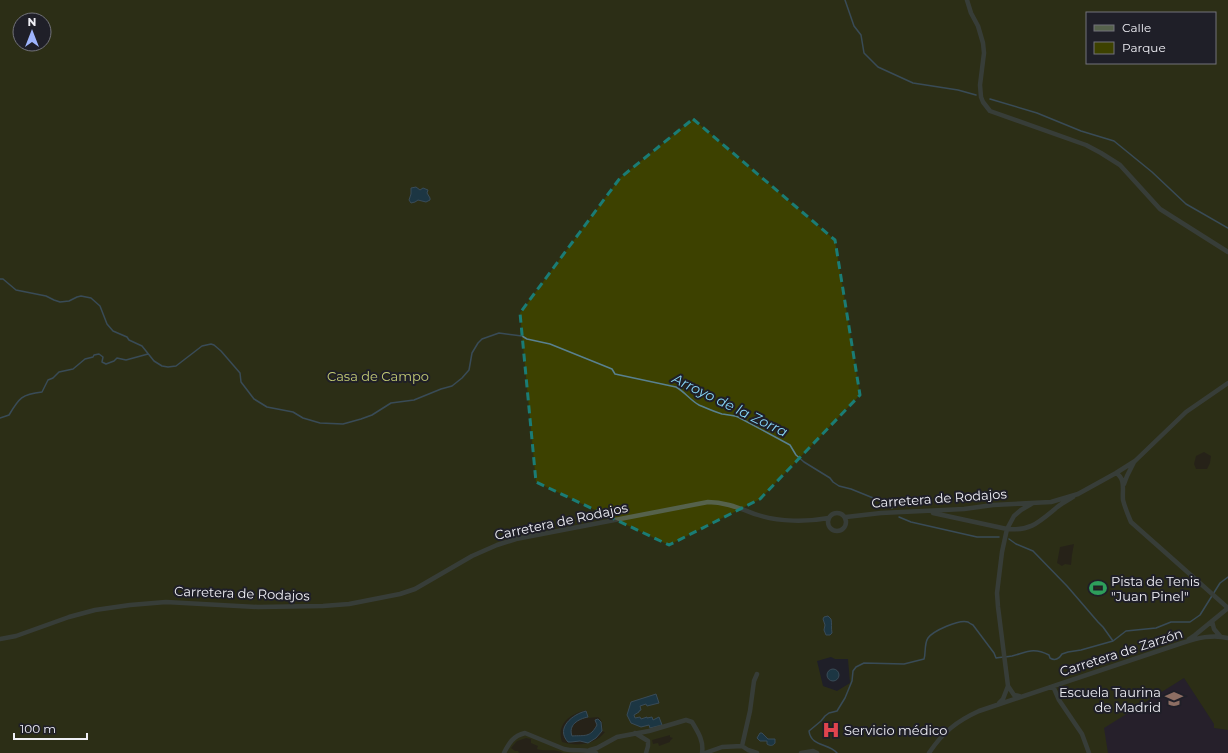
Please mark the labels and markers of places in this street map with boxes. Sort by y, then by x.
place label: Pista de Tenis "Juan Pinel" [1111,573,1200,604]
sports icon: Pista de Tenis "Juan Pinel" [1088,578,1108,598]
place label: Escuela Taurina de Madrid [1059,684,1161,715]
school or university icon: Escuela Taurina de Madrid [1164,689,1184,709]
hospital icon: Servicio médico [821,720,841,740]
place label: Servicio médico [844,722,947,738]

